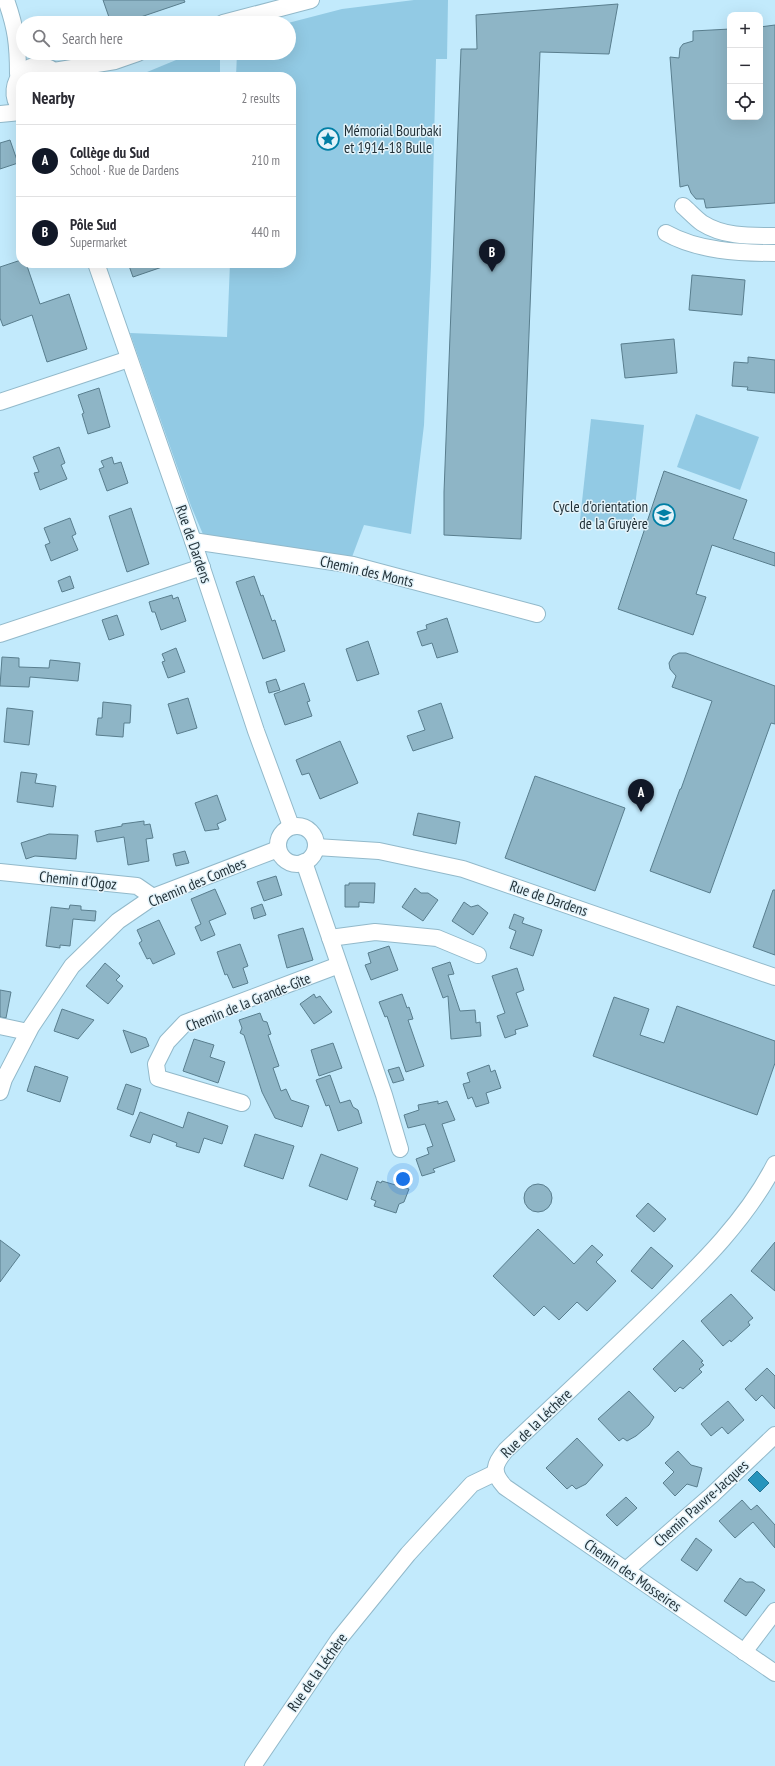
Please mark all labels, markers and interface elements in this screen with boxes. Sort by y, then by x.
map controls [727,12,763,120]
button: + [727,12,763,48]
search box [16,16,296,60]
icon: search [30,27,52,49]
text: Search here [62,29,123,48]
button: − [727,48,763,84]
button: locate [727,84,763,120]
text: Nearby [32,87,75,109]
text: 2 results [241,90,280,107]
place label: Mémorial Bourbaki et 1914-18 Bulle [344,121,442,157]
place icon: Mémorial Bourbaki et 1914-18 Bulle [315,126,341,152]
text: Collège du Sud [70,143,149,162]
text: A [42,152,48,169]
text: 210 m [251,152,280,169]
text: School · Rue de Dardens [70,162,179,179]
text: Pôle Sud [70,215,116,234]
text: B [42,224,48,241]
text: 440 m [251,224,280,241]
text: Supermarket [70,234,127,251]
pin: B [479,239,505,272]
place label: Cycle d'orientation de la Gruyère [553,497,648,533]
street label: Rue de Dardens [172,502,216,586]
school or university icon: Cycle d'orientation de la Gruyère [651,502,677,528]
street label: Chemin des Monts [318,551,416,591]
pin: A [628,779,654,812]
street label: Chemin des Combes [145,853,249,911]
street label: Chemin d'Ogoz [38,866,118,894]
street label: Rue de Dardens [507,876,591,920]
street label: Chemin de la Grande-Gîte [183,968,313,1036]
your location [393,1169,413,1189]
street label: Rue de la Léchère [496,1384,576,1462]
street label: Chemin Pauvre-Jacques [650,1456,752,1550]
street label: Chemin des Mosseires [581,1534,685,1616]
street label: Rue de la Léchère [283,1629,351,1715]

